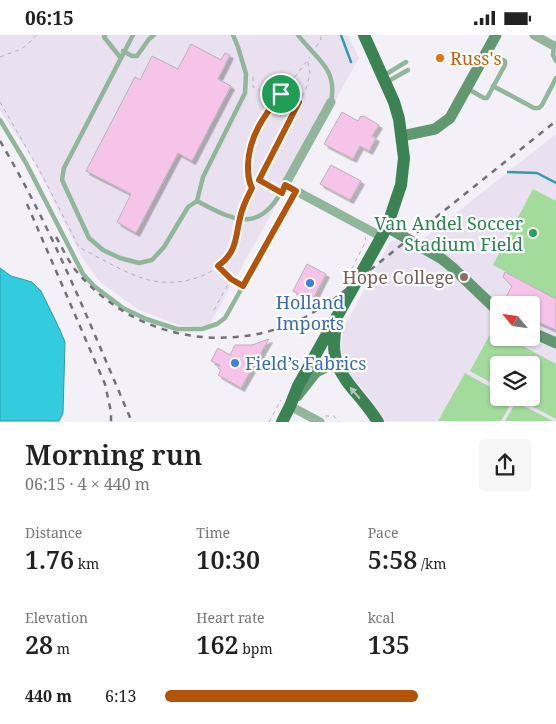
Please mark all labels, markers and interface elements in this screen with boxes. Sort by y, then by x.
text: 06:15 [25,5,74,31]
place label: Russ's [450,46,502,70]
marker: Russ's [434,52,446,64]
pin [260,73,302,115]
icon: arrive [267,80,295,108]
place label: Van Andel Soccer Stadium Field [374,211,524,256]
marker: Van Andel Soccer Stadium Field [527,227,539,239]
place label: Hope College [342,265,454,289]
marker: Hope College [458,271,470,283]
marker: Holland Imports [304,277,316,289]
place label: Holland Imports [276,290,344,335]
north arrow [490,296,540,346]
map controls [490,296,540,406]
place label: Field’s Fabrics [245,351,366,375]
button: layers [490,356,540,406]
marker: Field’s Fabrics [229,357,241,369]
one-way arrow [349,388,361,400]
text: Morning run [25,435,202,473]
button: share [479,439,531,491]
text: 06:15 · 4 × 440 m [25,473,150,495]
text: Distance [25,523,82,542]
text: Time [196,523,230,542]
text: Pace [368,523,398,542]
text: 1.76 [25,542,74,576]
text: 10:30 [196,542,260,576]
text: 5:58 [368,542,417,576]
text: km [74,554,99,573]
text: /km [417,554,446,573]
text: Elevation [25,608,88,627]
text: Heart rate [196,608,265,627]
text: kcal [368,608,395,627]
text: 28 [25,627,53,661]
text: 162 [196,627,239,661]
text: 135 [368,627,410,661]
text: m [53,639,70,658]
text: bpm [239,639,273,658]
text: 440 m [25,685,72,707]
text: 6:13 [105,685,136,707]

